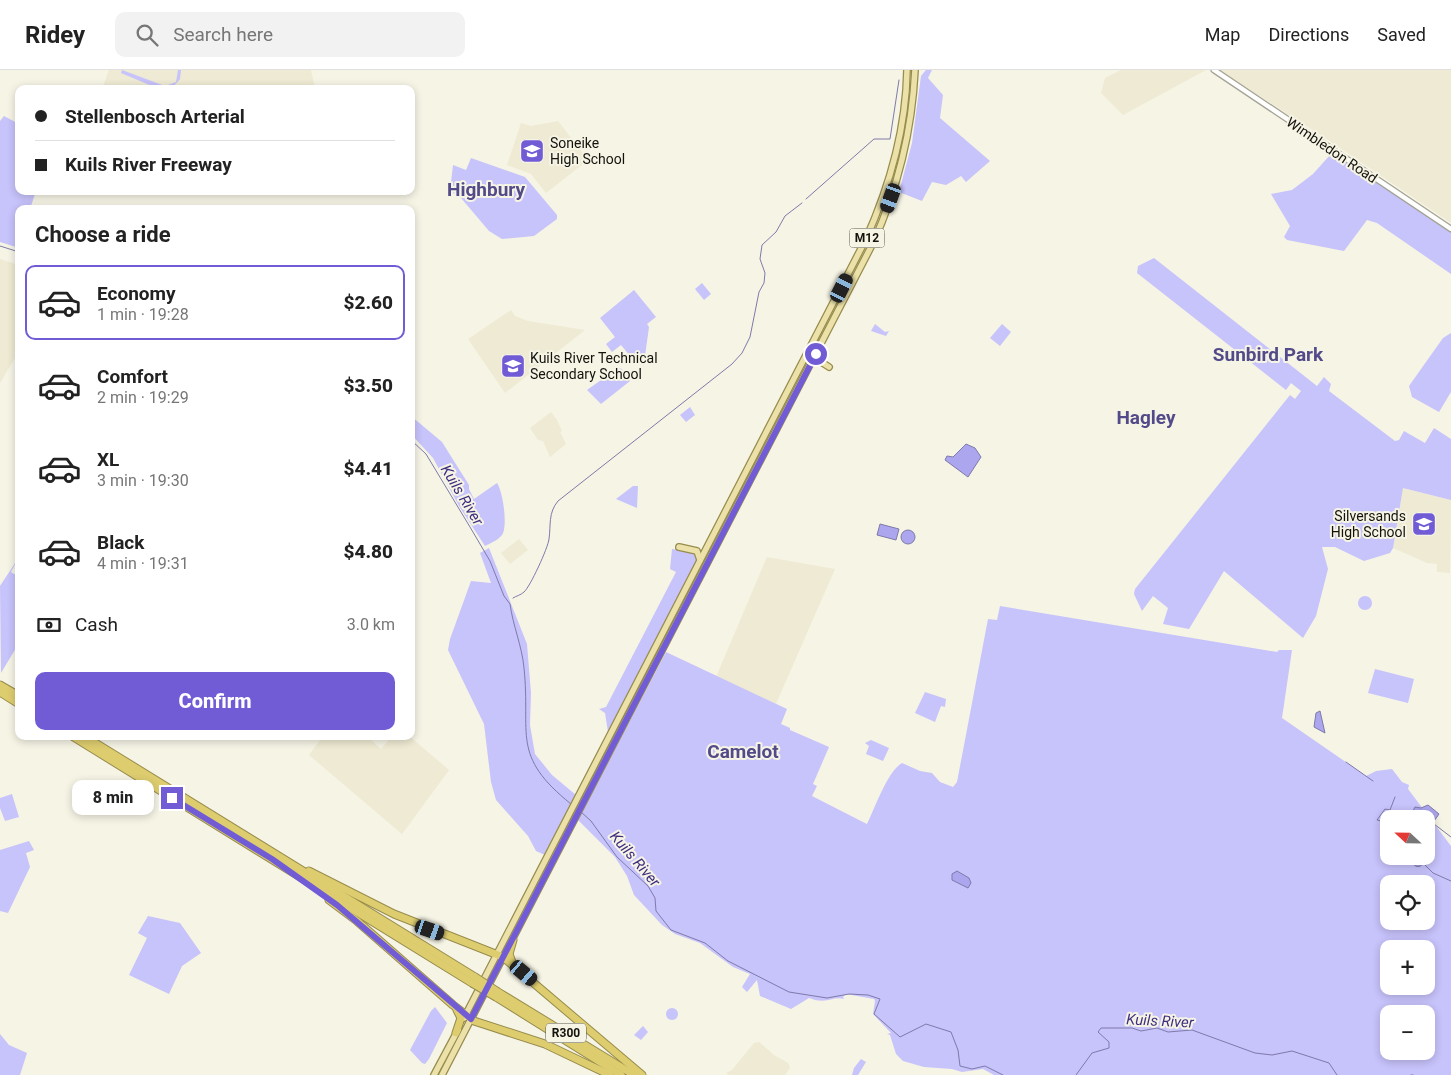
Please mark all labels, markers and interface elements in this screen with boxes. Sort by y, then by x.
search box [115,12,465,57]
text: Ridey [25,21,85,49]
icon: search [133,21,161,49]
text: Search here [173,23,273,46]
text: Map [1205,24,1240,45]
text: Directions [1268,24,1349,45]
text: Saved [1377,24,1426,45]
text: Stellenbosch Arterial [65,105,245,128]
street label: Wimbledon Road [1284,114,1380,186]
place label: Soneike High School [550,135,625,167]
school or university icon: Soneike High School [519,138,545,164]
text: Kuils River Freeway [65,153,232,176]
district label: Highbury [447,178,525,201]
car [878,181,903,215]
text: Choose a ride [35,222,171,247]
road number: M12 [850,228,884,248]
car [828,271,855,305]
icon: car [37,280,82,325]
text: Economy [97,282,176,305]
text: $2.60 [344,291,393,314]
text: 1 min · 19:28 [97,305,189,324]
route start [805,343,827,365]
district label: Sunbird Park [1213,343,1324,366]
place label: Kuils River Technical Secondary School [530,350,658,382]
school or university icon: Kuils River Technical Secondary School [500,353,526,379]
icon: car [37,363,82,408]
text: Comfort [97,365,168,388]
text: $3.50 [344,374,393,397]
text: 2 min · 19:29 [97,388,189,407]
district label: Hagley [1116,406,1176,429]
icon: car [37,446,82,491]
text: XL [97,448,119,471]
text: $4.41 [344,457,393,480]
water label: Kuils River [437,462,488,529]
text: 3 min · 19:30 [97,471,189,490]
place label: Silversands High School [1331,508,1406,540]
school or university icon: Silversands High School [1411,511,1437,537]
icon: car [37,529,82,574]
text: Black [97,531,144,554]
text: $4.80 [344,540,393,563]
text: 4 min · 19:31 [97,554,189,573]
icon: cash [35,611,63,639]
text: Cash [75,613,118,636]
text: 3.0 km [347,615,395,634]
button: Confirm [35,672,395,730]
district label: Camelot [707,740,779,763]
callout: 8 min [72,780,154,816]
route end [161,787,183,809]
text: 8 min [93,788,133,807]
north arrow [1380,810,1435,865]
map controls [1380,810,1435,1060]
water label: Kuils River [606,828,665,891]
button: locate [1380,875,1435,930]
car [413,918,446,942]
button: + [1380,940,1435,995]
car [507,958,540,988]
button: − [1380,1005,1435,1060]
water label: Kuils River [1126,1010,1195,1032]
road number: R300 [546,1024,586,1042]

